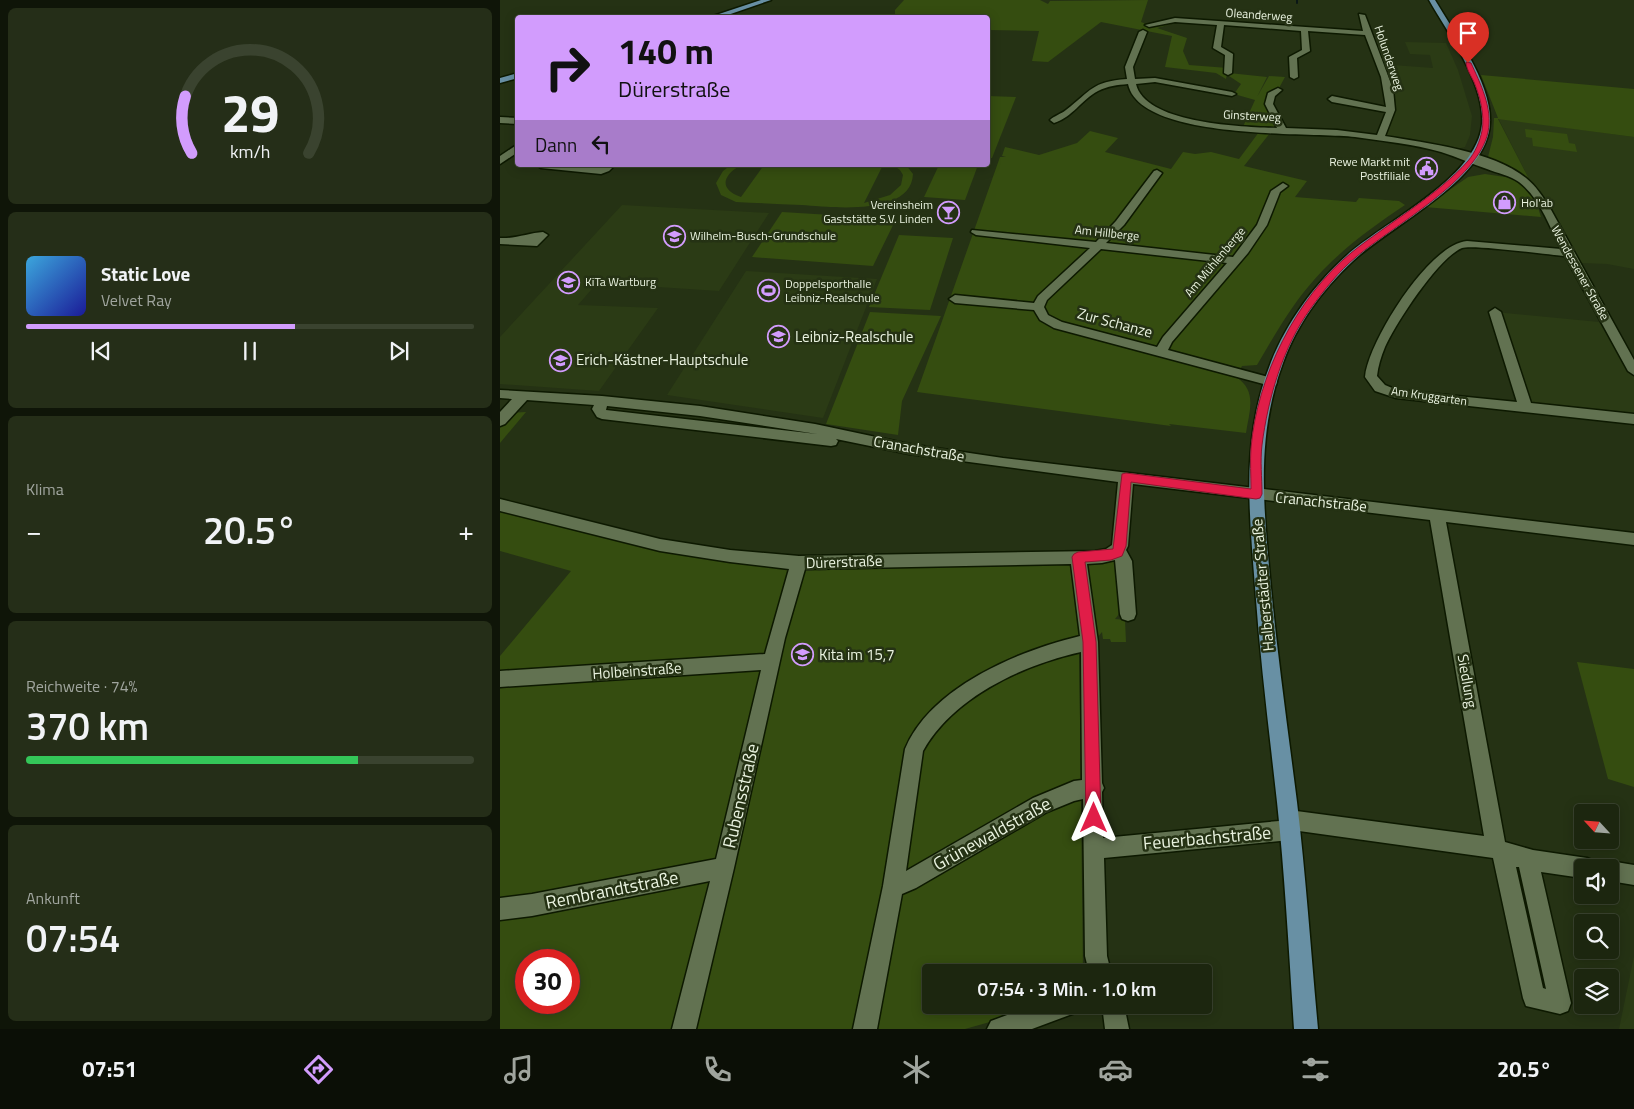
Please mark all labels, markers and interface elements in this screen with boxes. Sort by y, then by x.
street label: Oleanderweg [1225,3,1293,26]
pin [1447,12,1489,63]
icon: arrive [1454,19,1482,47]
street label: Holunderweg [1369,23,1409,93]
text: 140 m [618,24,714,78]
icon: right [535,35,600,100]
text: Dürerstraße [618,72,730,106]
text: 29 [221,73,279,152]
street label: Ginsterweg [1223,105,1281,126]
text: Dann [535,130,577,159]
icon: left [587,130,615,158]
text: km/h [230,138,270,165]
place label: Rewe Markt mit Postfiliale [1329,152,1411,185]
public building icon: Rewe Markt mit Postfiliale [1414,157,1438,181]
shop icon: Hol'ab [1493,191,1517,215]
place label: Hol'ab [1521,193,1553,212]
place label: Vereinsheim Gaststätte S.V. Linden [823,195,933,228]
bar icon: Vereinsheim Gaststätte S.V. Linden [937,200,961,224]
street label: Am Hillberge [1074,220,1140,245]
street label: Am Mühlenberge [1179,222,1250,301]
street label: Wendessener Straße [1547,222,1614,324]
school or university icon: Wilhelm-Busch-Grundschule [662,224,686,248]
place label: Wilhelm-Busch-Grundschule [690,226,836,245]
text: Static Love [101,259,190,288]
school or university icon: KiTa Wartburg [557,270,581,294]
place label: KiTa Wartburg [585,272,656,291]
place label: Doppelsporthalle Leibniz-Realschule [785,274,880,307]
sports icon: Doppelsporthalle Leibniz-Realschule [757,279,781,303]
text: Velvet Ray [101,288,172,312]
street label: Zur Schanze [1075,301,1155,344]
school or university icon: Leibniz-Realschule [767,325,791,349]
place label: Leibniz-Realschule [795,325,913,348]
icon: previous [87,337,115,365]
icon: pause [236,337,264,365]
icon: next [385,337,413,365]
school or university icon: Erich-Kästner-Hauptschule [548,348,572,372]
place label: Erich-Kästner-Hauptschule [576,348,748,371]
street label: Am Kruggarten [1390,381,1468,410]
street label: Cranachstraße [872,429,966,468]
text: Klima [26,477,64,501]
street label: Cranachstraße [1274,485,1368,518]
text: 20.5° [203,501,297,559]
text: − [26,509,42,552]
text: + [458,509,474,552]
street label: Halberstädter Straße [1245,518,1280,652]
street label: Dürerstraße [805,549,883,574]
school or university icon: Kita im 15,7 [791,643,815,667]
place label: Kita im 15,7 [819,643,895,666]
street label: Siedlung [1451,652,1484,710]
street label: Holbeinstraße [592,656,682,685]
text: Reichweite · 74% [26,674,138,698]
text: 370 km [26,697,149,755]
street label: Rubensstraße [715,741,766,851]
street label: Grünewaldstraße [928,790,1056,877]
position arrow [1067,791,1119,843]
north arrow [1574,804,1619,849]
map controls [1574,804,1619,1014]
street label: Feuerbachstraße [1142,818,1272,857]
button: sound [1574,859,1619,904]
street label: Rembrandtstraße [543,863,681,916]
text: Ankunft [26,886,80,910]
text: 07:54 [26,909,120,967]
button: search [1574,914,1619,959]
speed limit sign: 30 [515,949,580,1014]
button: layers [1574,969,1619,1014]
text: 07:54 · 3 Min. · 1.0 km [978,974,1156,1003]
text: 07:51 [82,1052,137,1086]
icon: directions [301,1052,336,1087]
icon: music [501,1052,536,1087]
icon: phone [700,1052,735,1087]
icon: climate [899,1052,934,1087]
icon: car [1098,1052,1133,1087]
icon: filters [1298,1052,1333,1087]
text: 20.5° [1497,1052,1552,1086]

